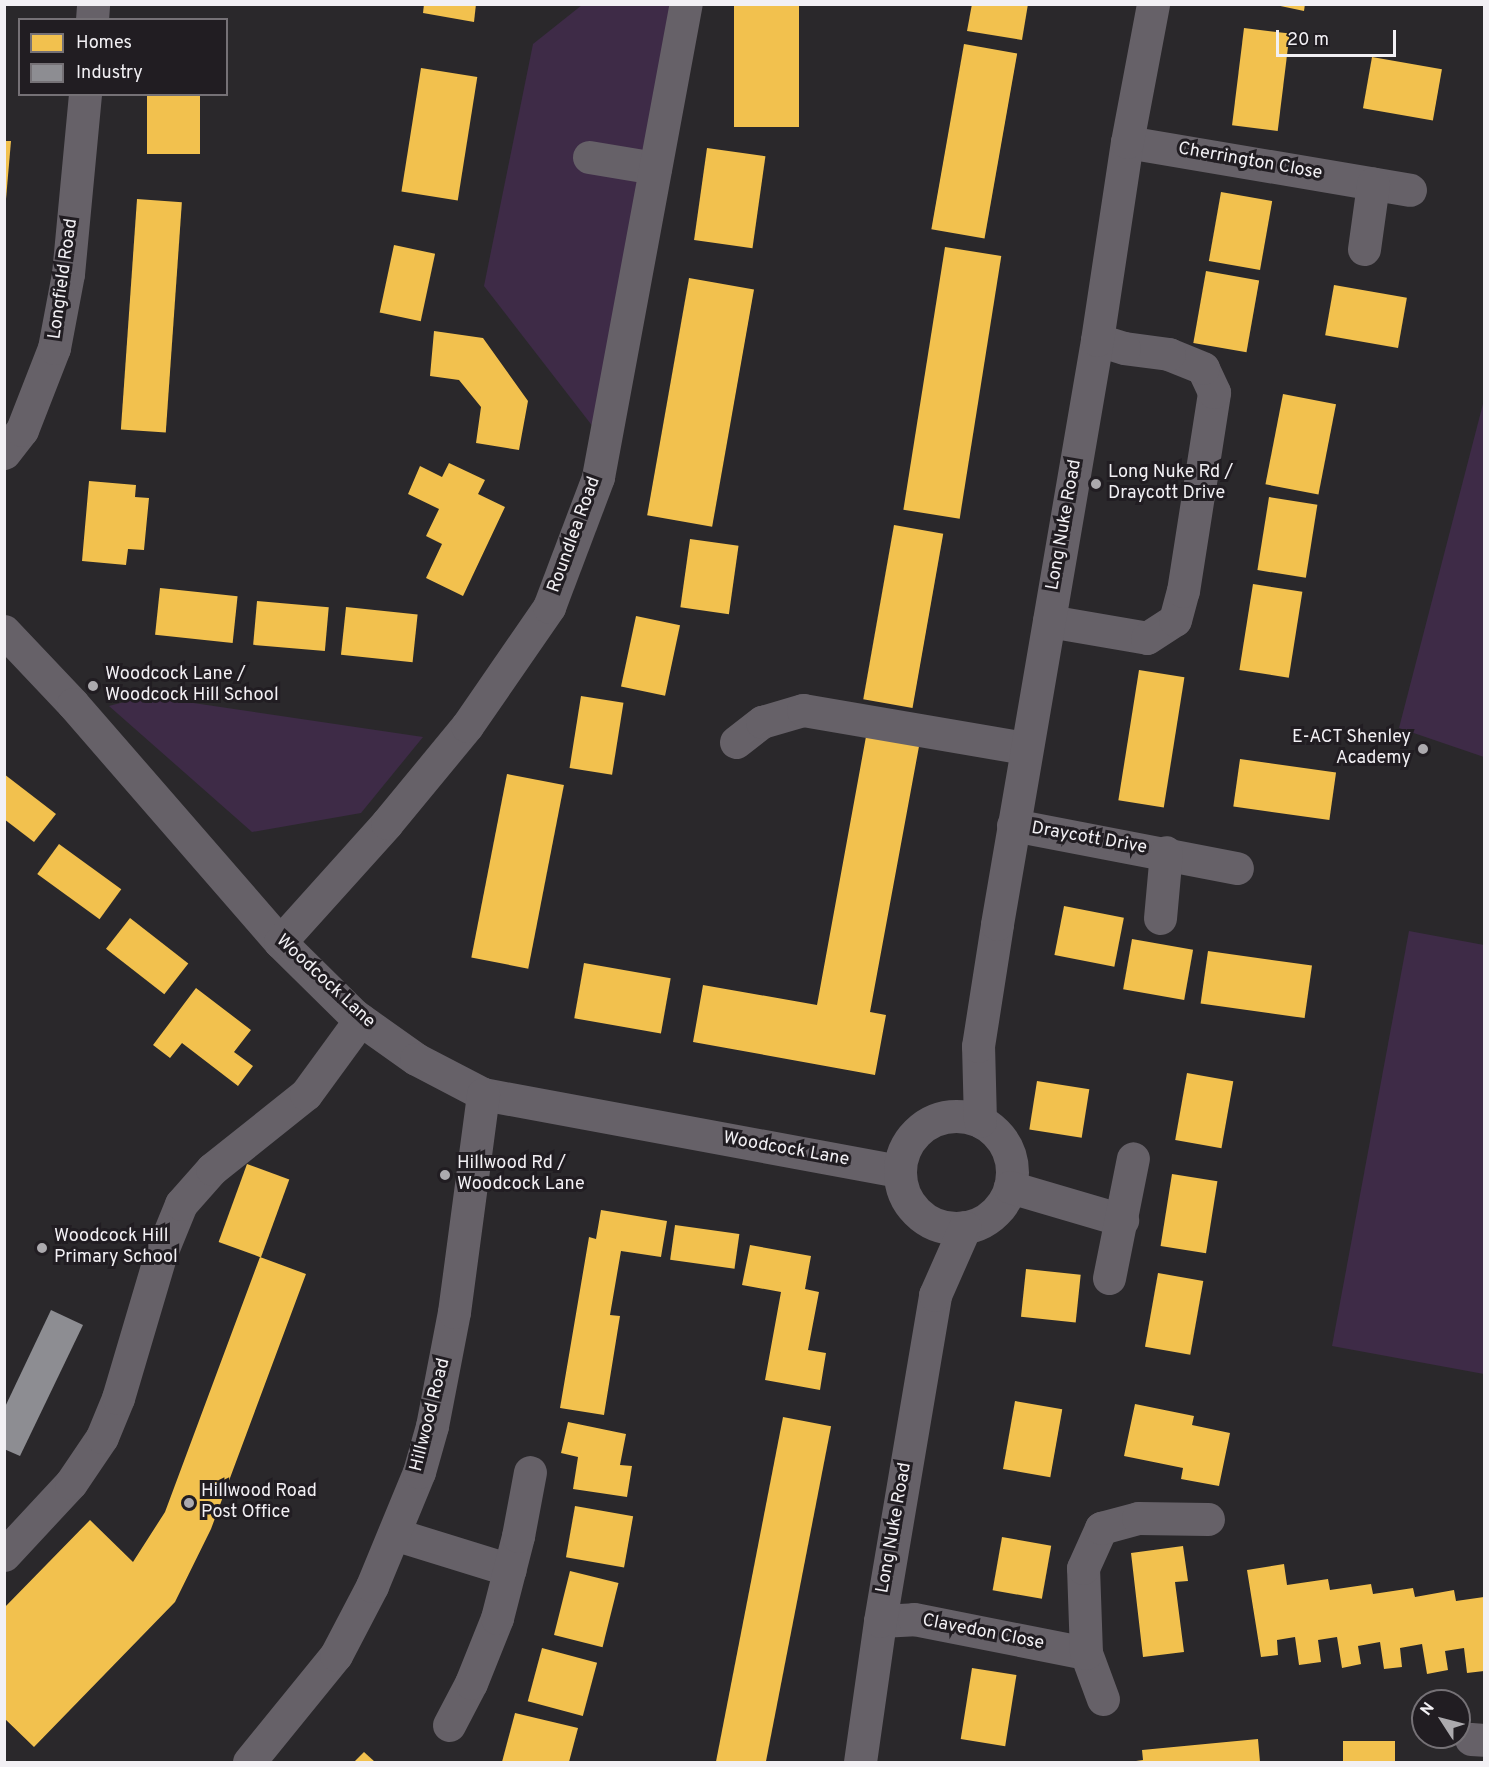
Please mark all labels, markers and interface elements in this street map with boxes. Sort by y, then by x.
legend [18,18,228,96]
scale bar [1279,18,1399,56]
text: 20 m [1287,29,1329,52]
text: Homes [76,32,132,55]
text: Industry [76,62,143,85]
street label: Cherrington Close [1176,139,1324,185]
street label: Longfield Road [45,217,83,341]
street label: Long Nuke Road [1043,458,1087,592]
place label: Long Nuke Rd / Draycott Drive [1108,463,1233,506]
street label: Roundlea Road [544,474,606,596]
marker: Long Nuke Rd / Draycott Drive [1089,477,1103,491]
place label: Woodcock Lane / Woodcock Hill School [105,665,279,708]
marker: Woodcock Lane / Woodcock Hill School [86,679,100,693]
place label: E-ACT Shenley Academy [1291,728,1411,771]
marker: E-ACT Shenley Academy [1416,742,1430,756]
street label: Draycott Drive [1029,818,1149,860]
street label: Woodcock Lane [271,931,379,1033]
street label: Woodcock Lane [721,1128,851,1172]
place label: Hillwood Rd / Woodcock Lane [457,1154,585,1196]
marker: Hillwood Rd / Woodcock Lane [438,1168,452,1182]
place label: Woodcock Hill Primary School [54,1227,178,1270]
marker: Woodcock Hill Primary School [35,1241,49,1255]
street label: Hillwood Road [406,1356,456,1474]
street label: Long Nuke Road [873,1461,917,1595]
place label: Hillwood Road Post Office [201,1482,317,1524]
marker: Hillwood Road Post Office [182,1496,196,1510]
street label: Clavedon Close [920,1611,1046,1655]
north arrow [1411,1689,1471,1749]
text: N [1417,1699,1440,1720]

